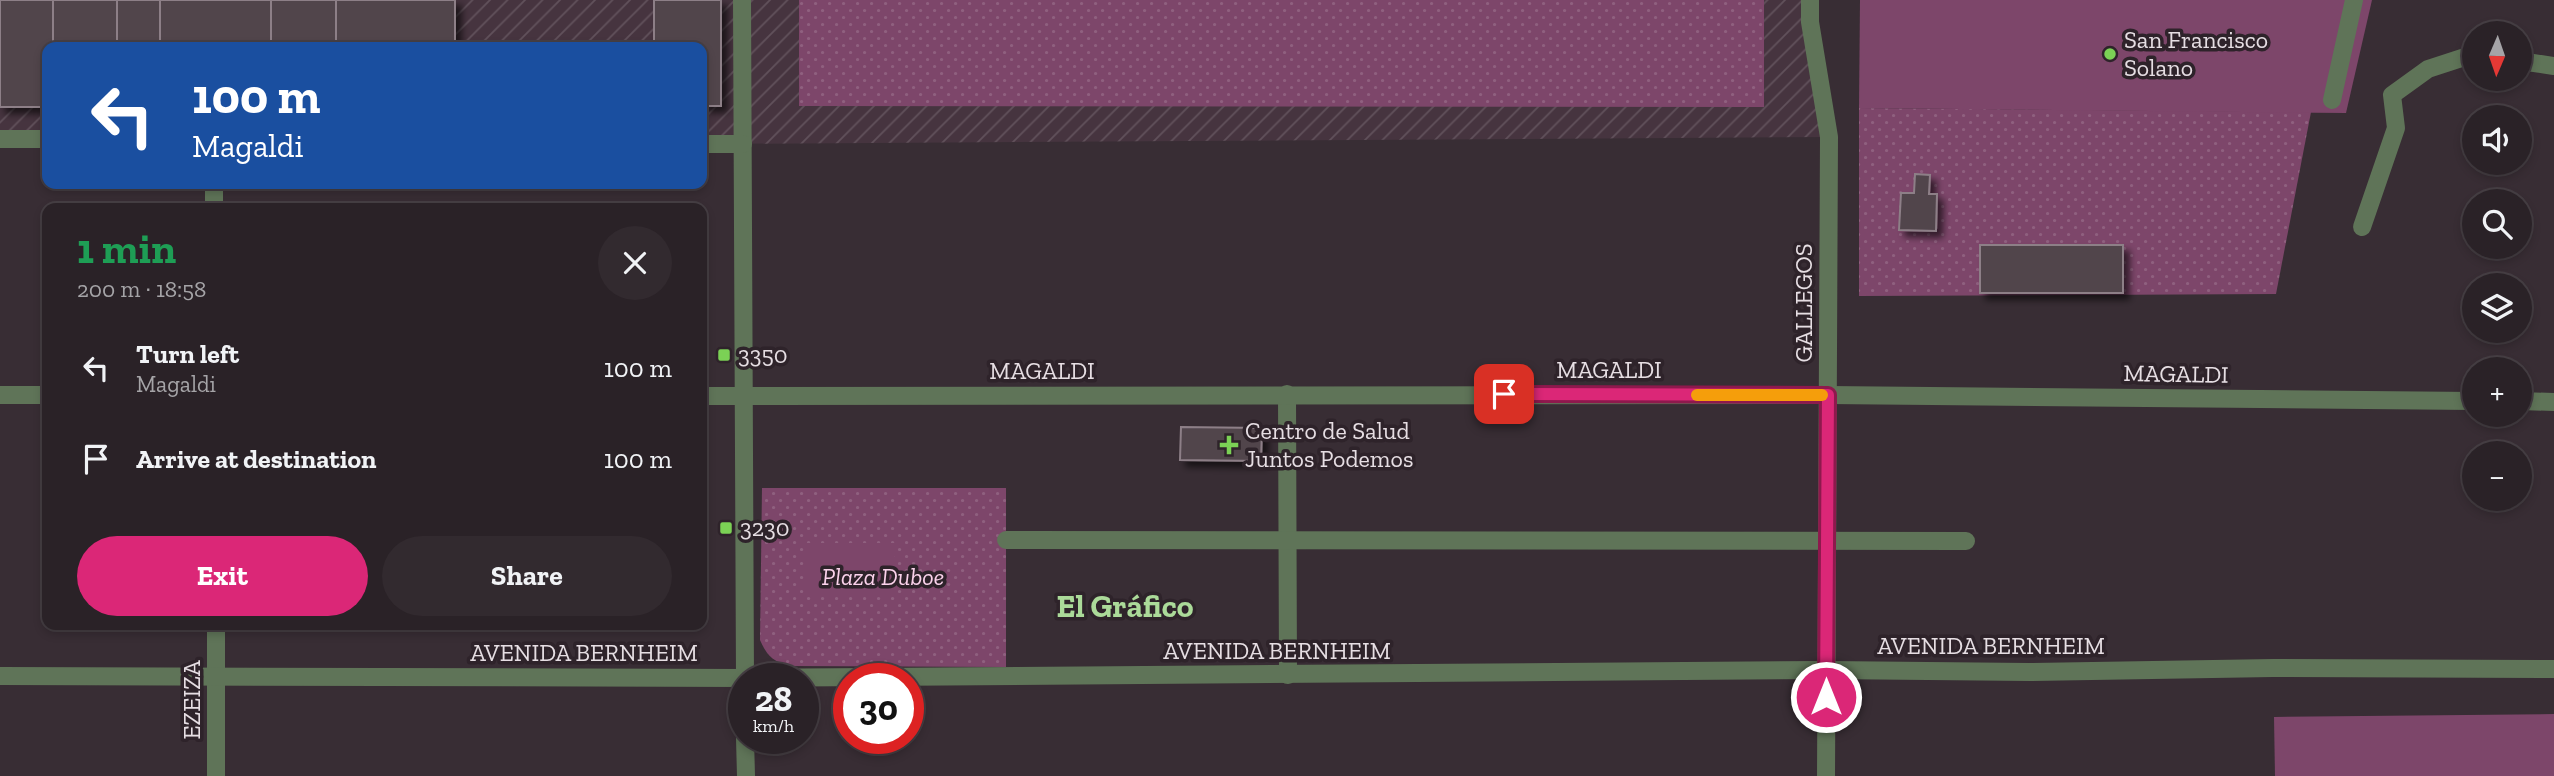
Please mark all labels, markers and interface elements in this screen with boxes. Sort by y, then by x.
north arrow [2462,21,2532,91]
map controls [2462,21,2532,511]
place label: San Francisco Solano [2124,25,2268,82]
marker: San Francisco Solano [2102,46,2118,62]
text: 100 m [192,67,320,126]
icon: left [77,70,168,161]
button: sound [2462,105,2532,175]
text: Magaldi [192,127,303,165]
button: search [2462,189,2532,259]
text: 1 min [77,223,176,274]
button: close [598,226,672,300]
street label: GALLEGOS [1789,243,1818,363]
button: layers [2462,273,2532,343]
text: 200 m · 18:58 [77,275,206,303]
text: Turn left [136,338,239,370]
place label: 3350 [738,340,788,369]
marker: 3350 [716,347,732,363]
icon: left [77,349,115,387]
text: 100 m [604,352,672,384]
street label: MAGALDI [1556,355,1662,384]
street label: MAGALDI [989,356,1095,385]
button: + [2462,357,2532,427]
street label: MAGALDI [2123,358,2229,389]
pin [1474,364,1534,424]
text: Magaldi [136,370,216,398]
icon: arrive [1485,375,1523,413]
place label: Centro de Salud Juntos Podemos [1245,416,1413,473]
marker: Centro de Salud Juntos Podemos [1219,435,1239,455]
icon: arrive [77,440,115,478]
button: − [2462,441,2532,511]
text: Arrive at destination [136,443,376,475]
text: 100 m [604,443,672,475]
place label: 3230 [740,513,790,542]
marker: 3230 [718,520,734,536]
button: Exit [77,536,368,616]
button: Share [382,536,672,616]
park label: Plaza Duboe [822,562,944,591]
district label: El Gráfico [1056,587,1194,625]
street label: AVENIDA BERNHEIM [1877,631,2105,660]
street label: AVENIDA BERNHEIM [1163,636,1391,665]
street label: AVENIDA BERNHEIM [470,638,698,667]
street label: EZEIZA [177,660,206,740]
position arrow [1789,660,1863,734]
speed limit sign: 30 [833,663,924,754]
text: 28 [755,678,792,720]
text: km/h [753,715,794,737]

